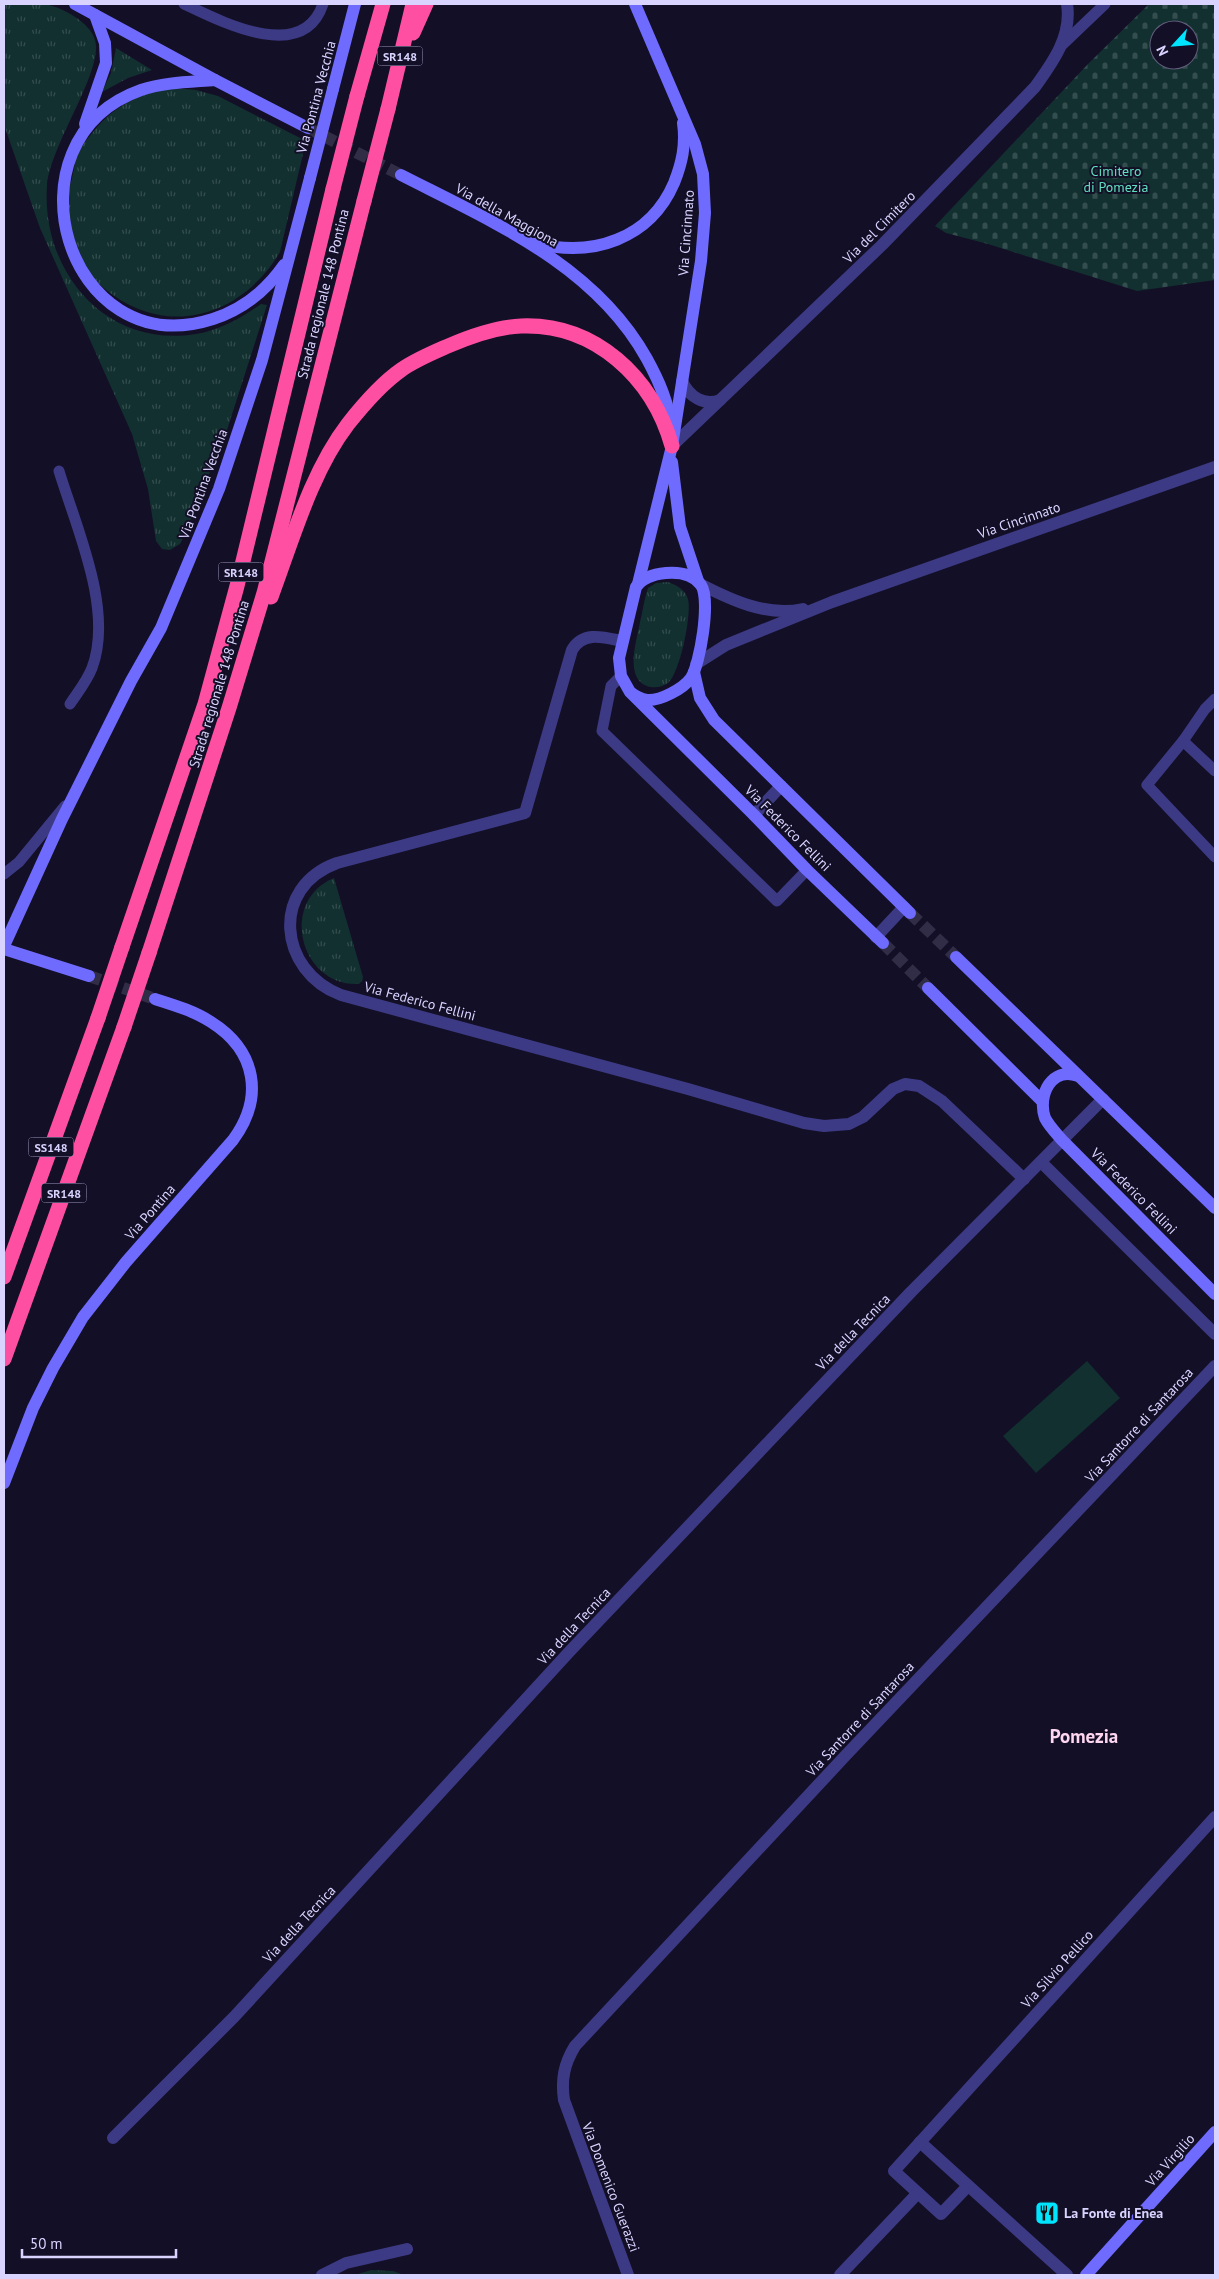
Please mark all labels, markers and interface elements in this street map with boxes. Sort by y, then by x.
north arrow [1149,20,1199,70]
street label: Via Pontina Vecchia [292,39,340,156]
text: N [1152,43,1172,59]
road number: SR148 [378,46,422,66]
park label: Cimitero di Pomezia [1083,162,1149,196]
street label: Via della Maggiona [452,179,562,251]
street label: Via del Cimitero [838,187,919,268]
street label: Via Cincinnato [674,189,698,278]
street label: Strada regionale 148 Pontina [293,207,353,381]
street label: Via Pontina Vecchia [174,426,231,543]
street label: Via Cincinnato [974,497,1063,543]
road number: SR148 [218,562,264,582]
street label: Strada regionale 148 Pontina [185,598,253,770]
street label: Via Federico Fellini [740,780,835,875]
street label: Via Federico Fellini [361,977,478,1025]
road number: SS148 [28,1138,74,1156]
street label: Via Federico Fellini [1086,1143,1181,1238]
street label: Via Pontina [120,1180,179,1244]
road number: SR148 [42,1184,86,1202]
street label: Via della Tecnica [811,1290,894,1375]
street label: Via Santorre di Santarosa [1080,1364,1197,1487]
street label: Via della Tecnica [533,1583,615,1669]
street label: Via Santorre di Santarosa [801,1658,918,1781]
district label: Pomezia [1050,1724,1118,1748]
street label: Via della Tecnica [258,1881,340,1967]
street label: Via Silvio Pellico [1016,1926,1097,2013]
street label: Via Domenico Guerazzi [578,2119,644,2254]
street label: Via Virgilio [1141,2130,1198,2191]
restaurant icon: La Fonte di Enea [1034,2200,1060,2226]
place label: La Fonte di Enea [1064,2204,1163,2222]
scale bar [22,2226,176,2258]
text: 50 m [30,2234,63,2253]

